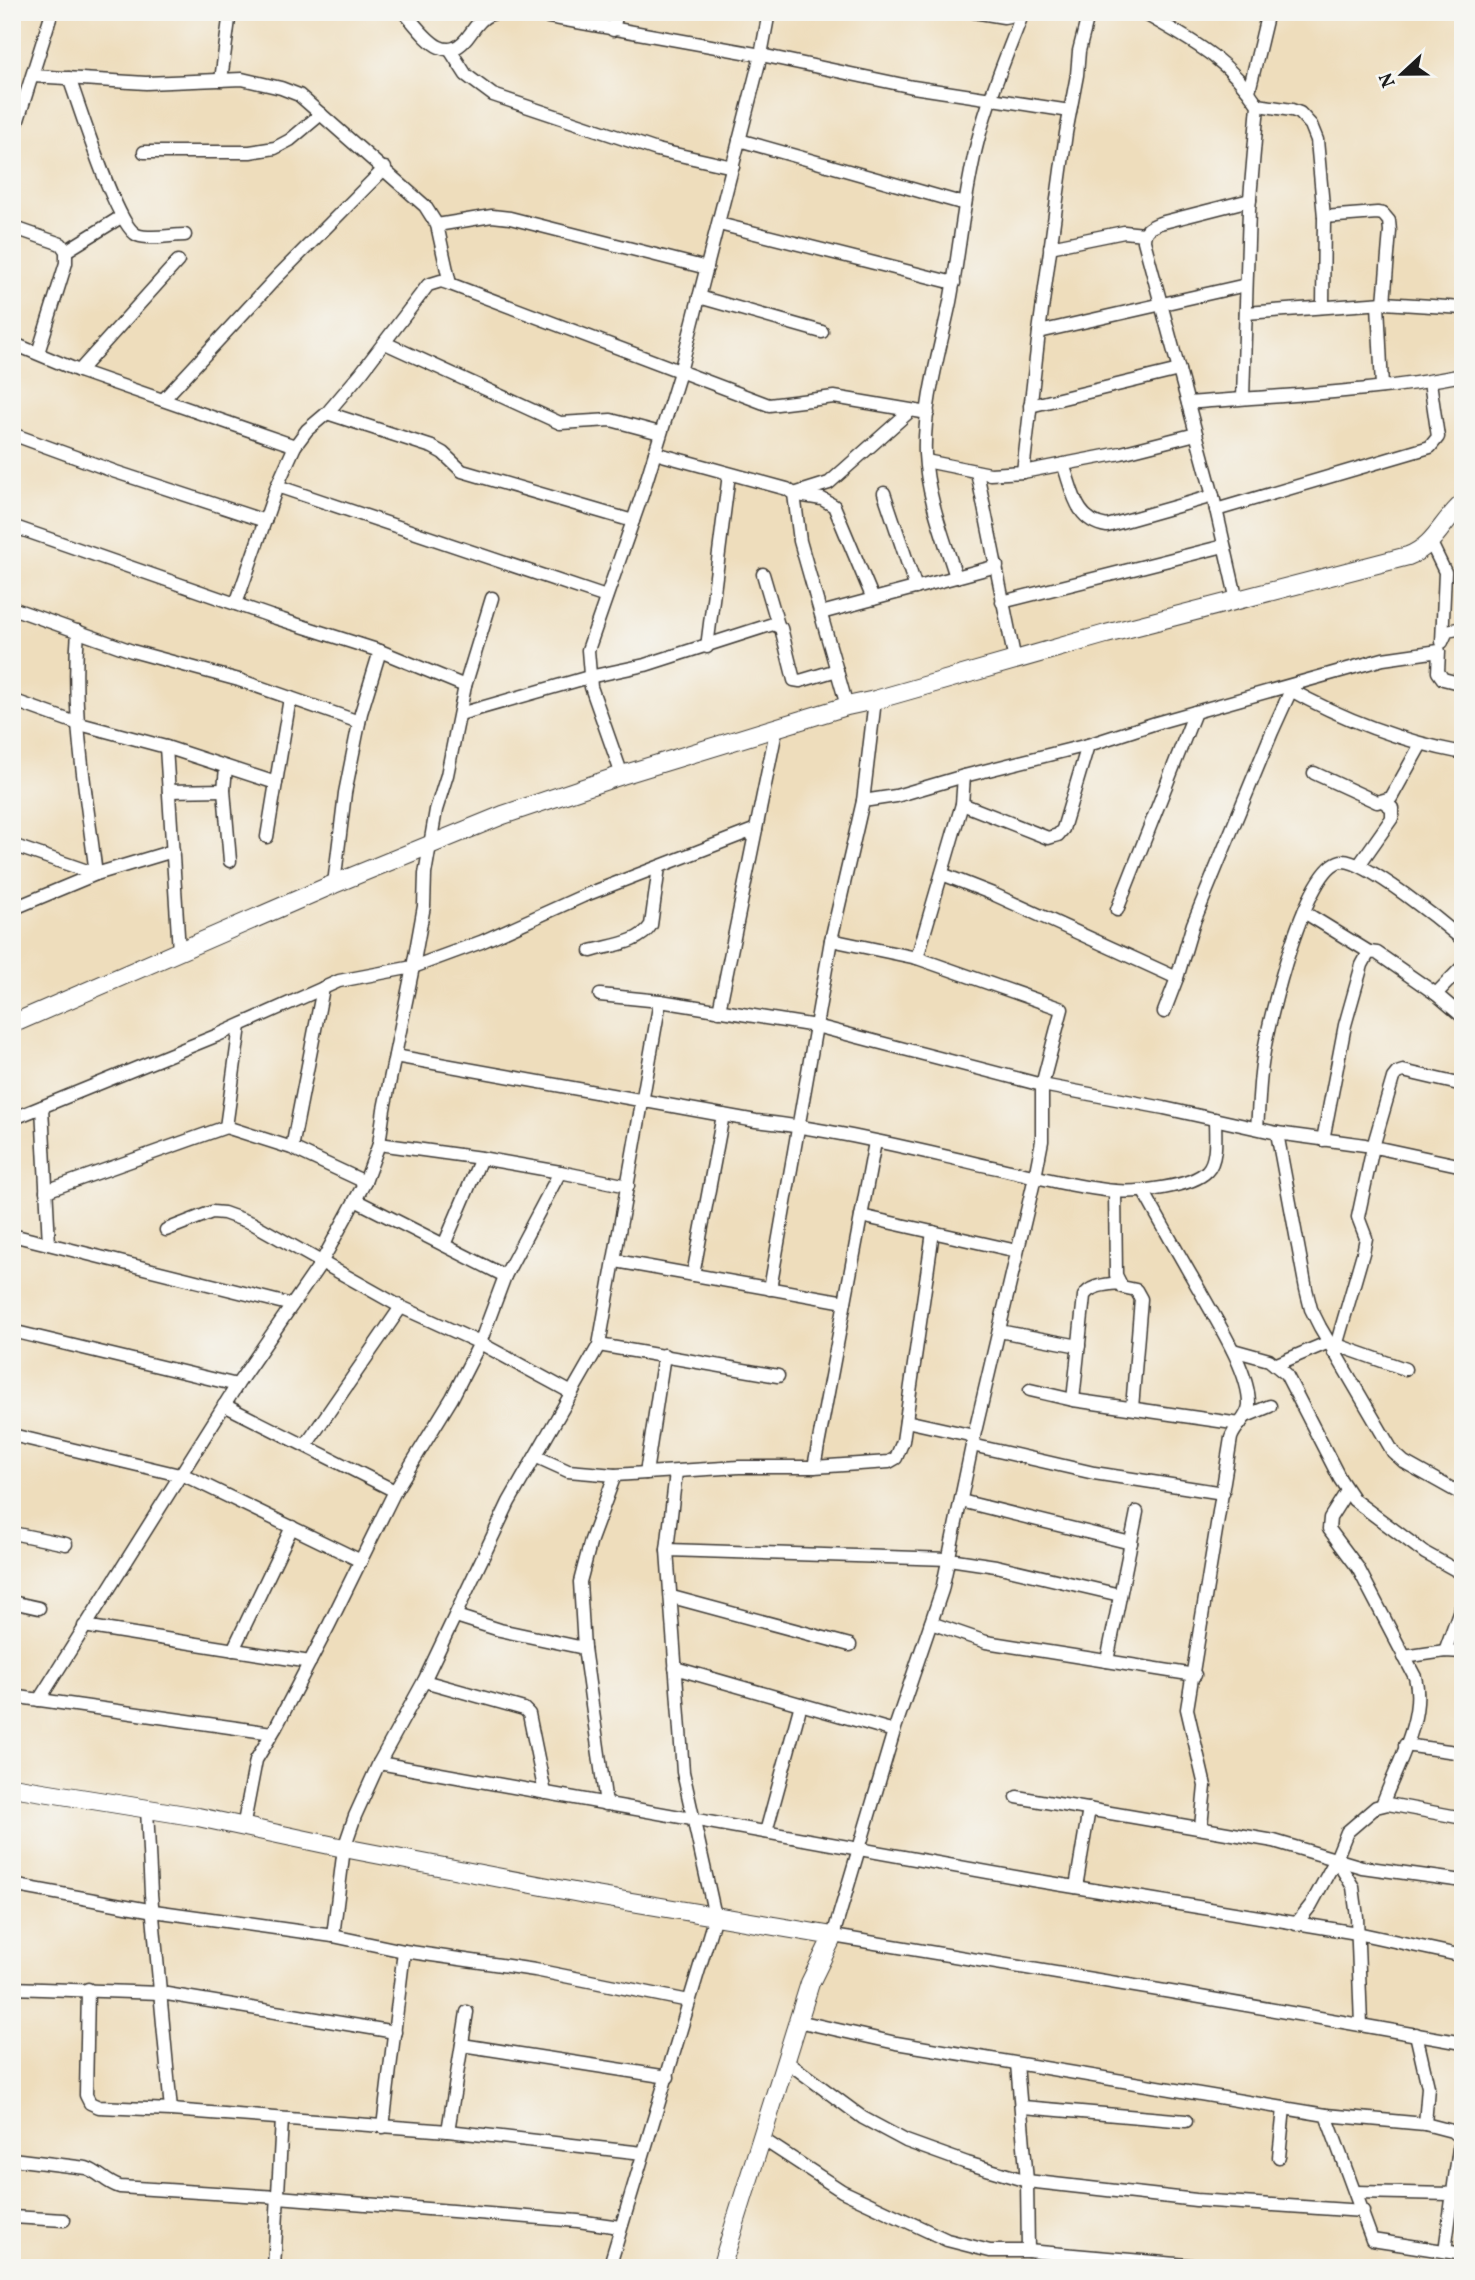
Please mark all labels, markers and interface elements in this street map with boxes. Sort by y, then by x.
north arrow [1366,38,1436,108]
text: N [1373,68,1403,91]

